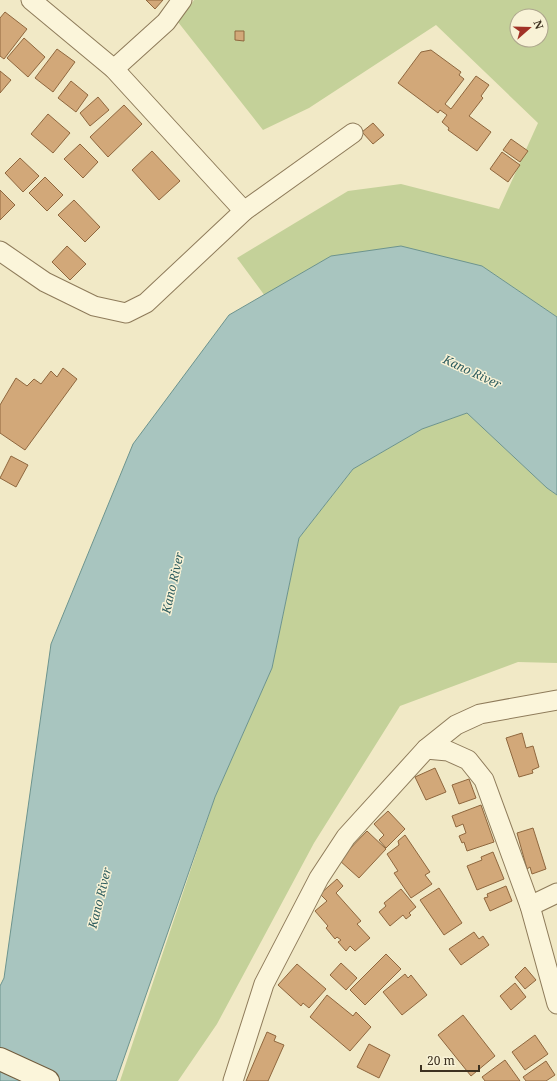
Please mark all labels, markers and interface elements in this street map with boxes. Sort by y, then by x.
north arrow [509,8,549,48]
text: N [530,18,548,31]
water label: Kano River [440,350,504,393]
water label: Kano River [157,550,188,616]
water label: Kano River [84,865,115,931]
scale bar [421,1047,479,1073]
text: 20 m [427,1052,455,1069]

